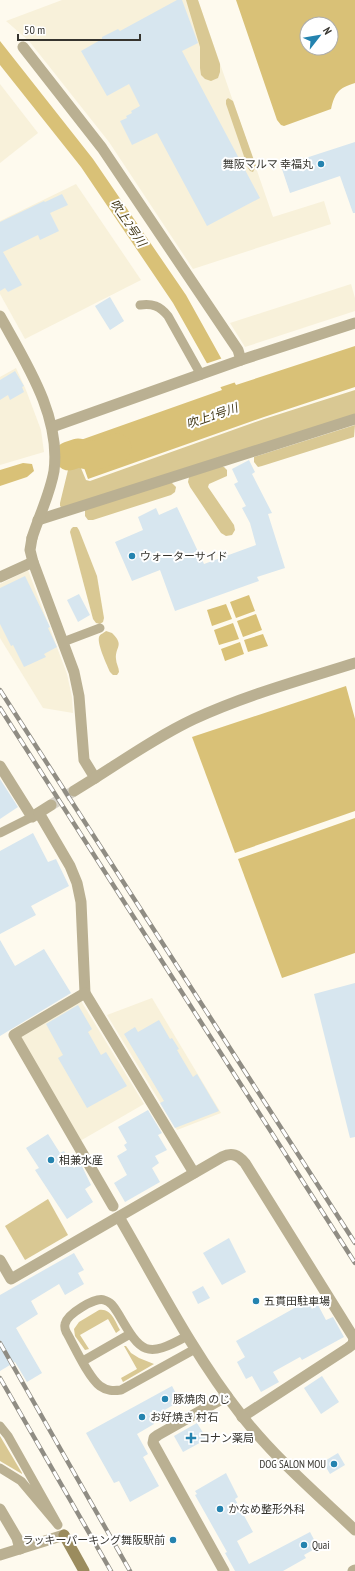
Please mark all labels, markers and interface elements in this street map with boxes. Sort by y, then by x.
scale bar [18,16,140,42]
north arrow [299,16,339,56]
text: 50 m [24,22,45,37]
text: N [320,25,335,37]
place label: 舞阪マルマ 幸福丸 [223,157,313,171]
marker: 舞阪マルマ 幸福丸 [316,159,326,169]
water label: 吹上2号川 [107,196,151,251]
water label: 吹上1号川 [184,399,241,431]
place label: ウォーターサイド [140,549,228,563]
marker: ウォーターサイド [127,551,137,561]
place label: 相兼水産 [59,1153,103,1167]
marker: 相兼水産 [46,1155,56,1165]
place label: 五貫田駐車場 [264,1294,330,1308]
marker: 五貫田駐車場 [251,1296,261,1306]
place label: 豚焼肉 のじ [173,1392,230,1406]
marker: 豚焼肉 のじ [160,1394,170,1404]
place label: お好焼き 村石 [150,1410,218,1424]
marker: お好焼き 村石 [137,1412,147,1422]
place label: コナン薬局 [199,1431,254,1445]
marker: コナン薬局 [186,1433,196,1443]
place label: DOG SALON MOU [260,1457,326,1471]
marker: DOG SALON MOU [329,1459,339,1469]
place label: かなめ整形外科 [228,1502,305,1516]
marker: かなめ整形外科 [215,1504,225,1514]
place label: ラッキーパーキング舞阪駅前 [22,1533,165,1547]
marker: ラッキーパーキング舞阪駅前 [168,1535,178,1545]
place label: Quai [312,1538,330,1552]
marker: Quai [299,1540,309,1550]

